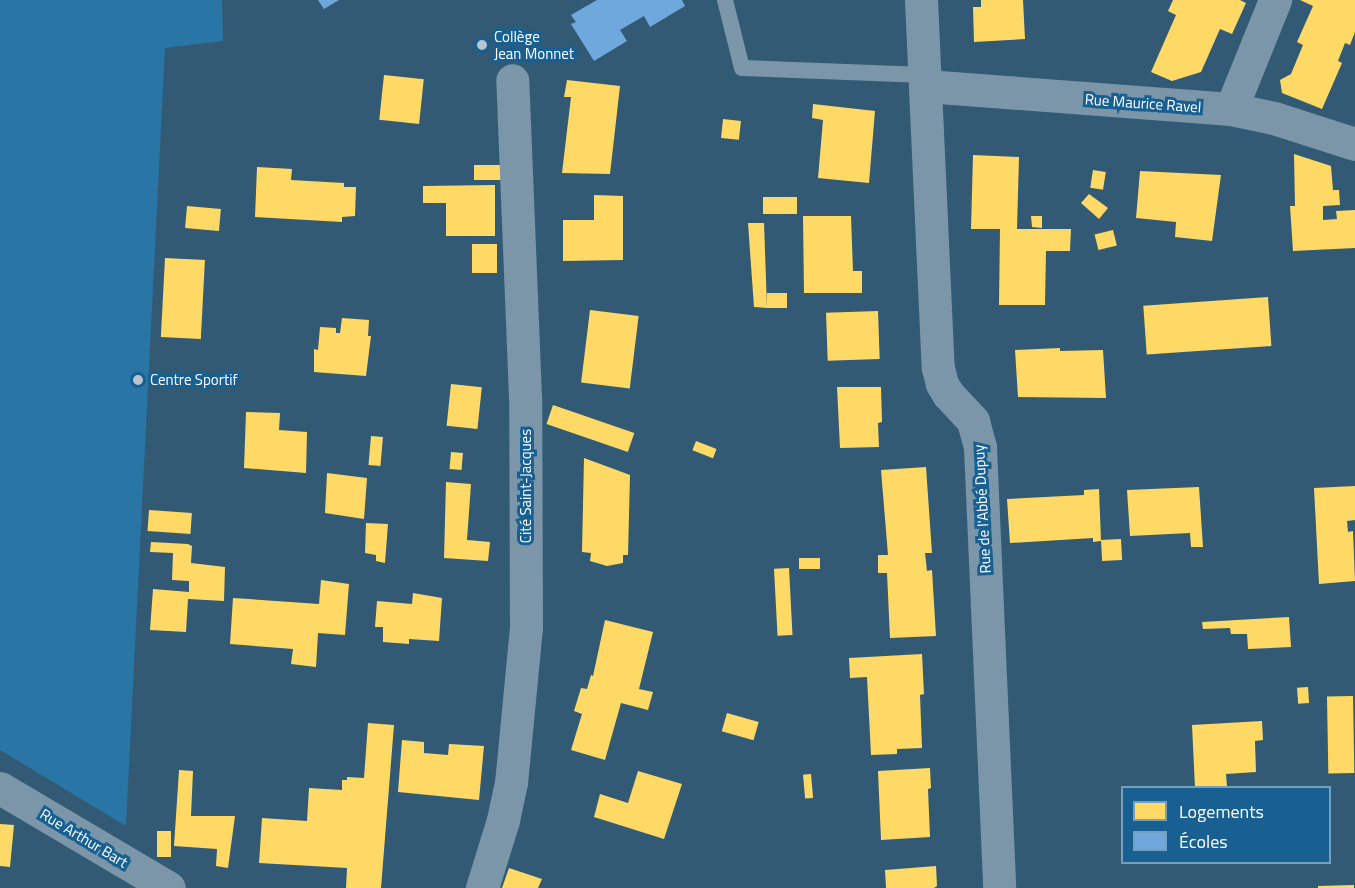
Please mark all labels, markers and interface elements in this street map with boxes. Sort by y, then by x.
place label: Collège Jean Monnet [494,27,574,62]
marker: Collège Jean Monnet [475,38,489,52]
street label: Rue Maurice Ravel [1084,90,1202,116]
place label: Centre Sportif [150,371,237,389]
marker: Centre Sportif [131,373,145,387]
street label: Cité Saint-Jacques [517,429,535,543]
street label: Rue de l'Abbé Dupuy [970,444,994,574]
legend [1121,786,1331,864]
text: Logements [1179,798,1264,825]
street label: Rue Arthur Bart [37,805,131,871]
text: Écoles [1179,828,1228,855]

